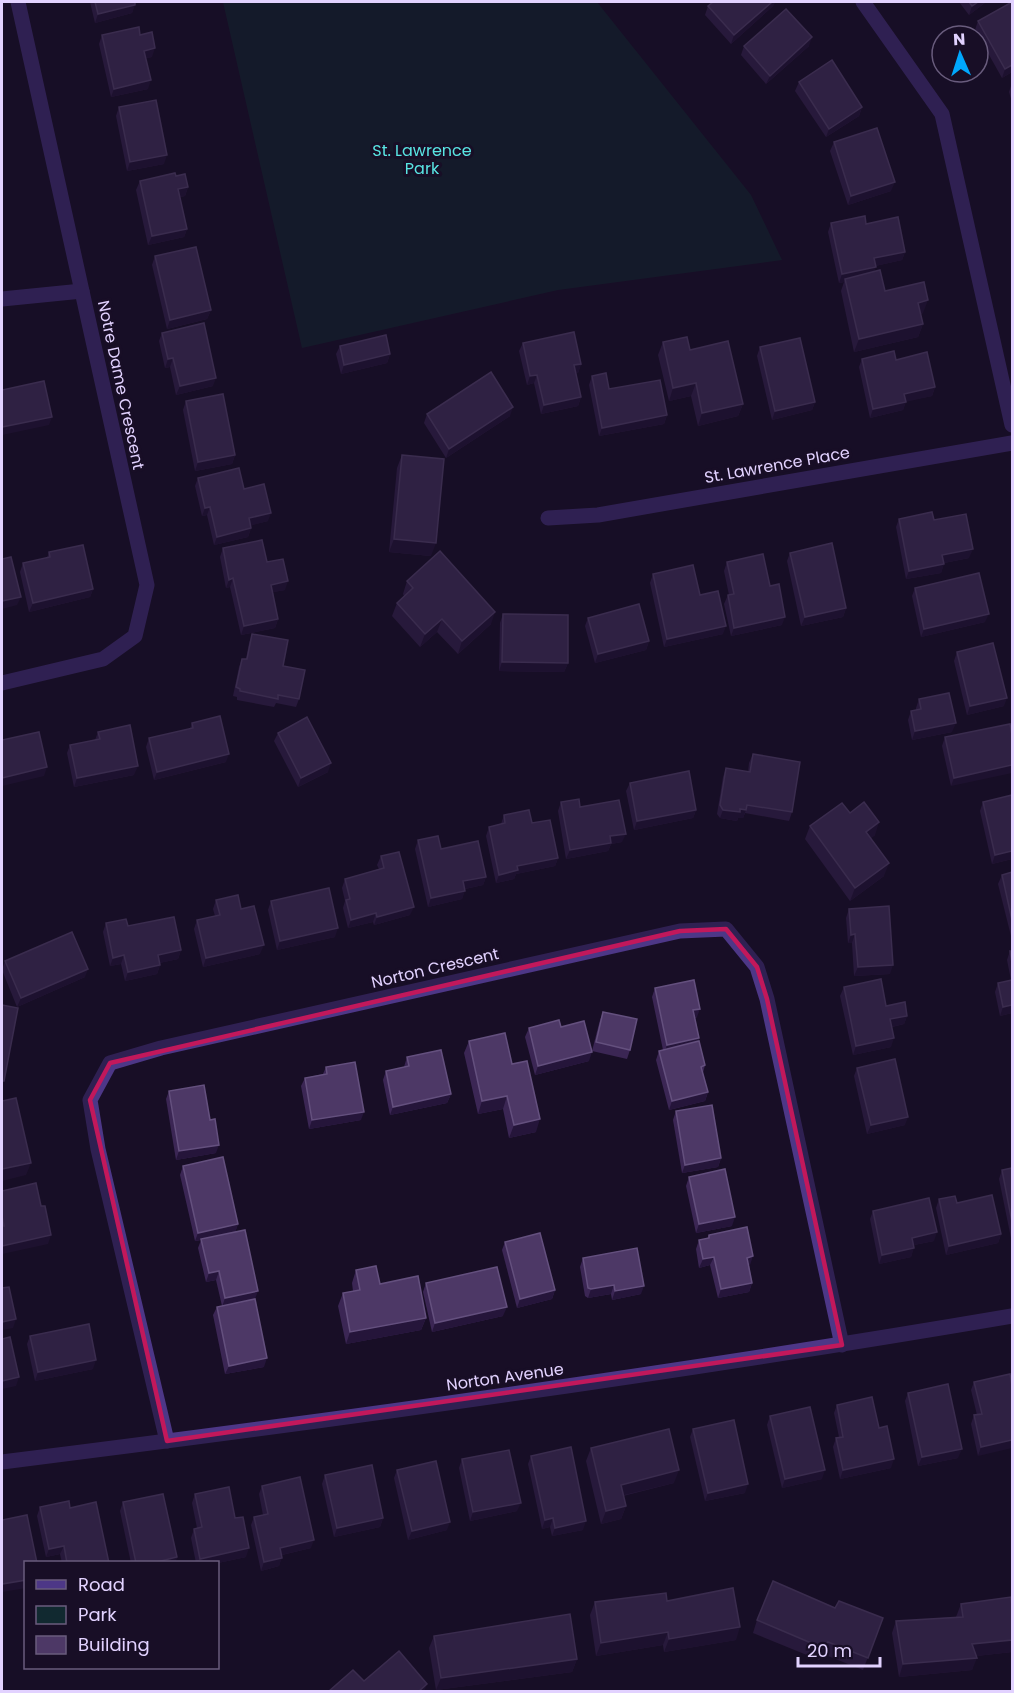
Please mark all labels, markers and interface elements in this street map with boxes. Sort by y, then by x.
north arrow [930,24,990,84]
text: N [953,28,966,51]
park label: St. Lawrence Park [372,139,472,180]
street label: Notre Dame Crescent [92,298,150,472]
street label: St. Lawrence Place [702,441,852,489]
street label: Norton Crescent [369,942,501,994]
street label: Norton Avenue [445,1357,565,1397]
legend [24,1561,219,1669]
text: Road [78,1572,125,1597]
text: Park [78,1602,117,1627]
scale bar [798,1630,880,1668]
text: Building [78,1632,150,1657]
text: 20 m [807,1638,852,1663]

